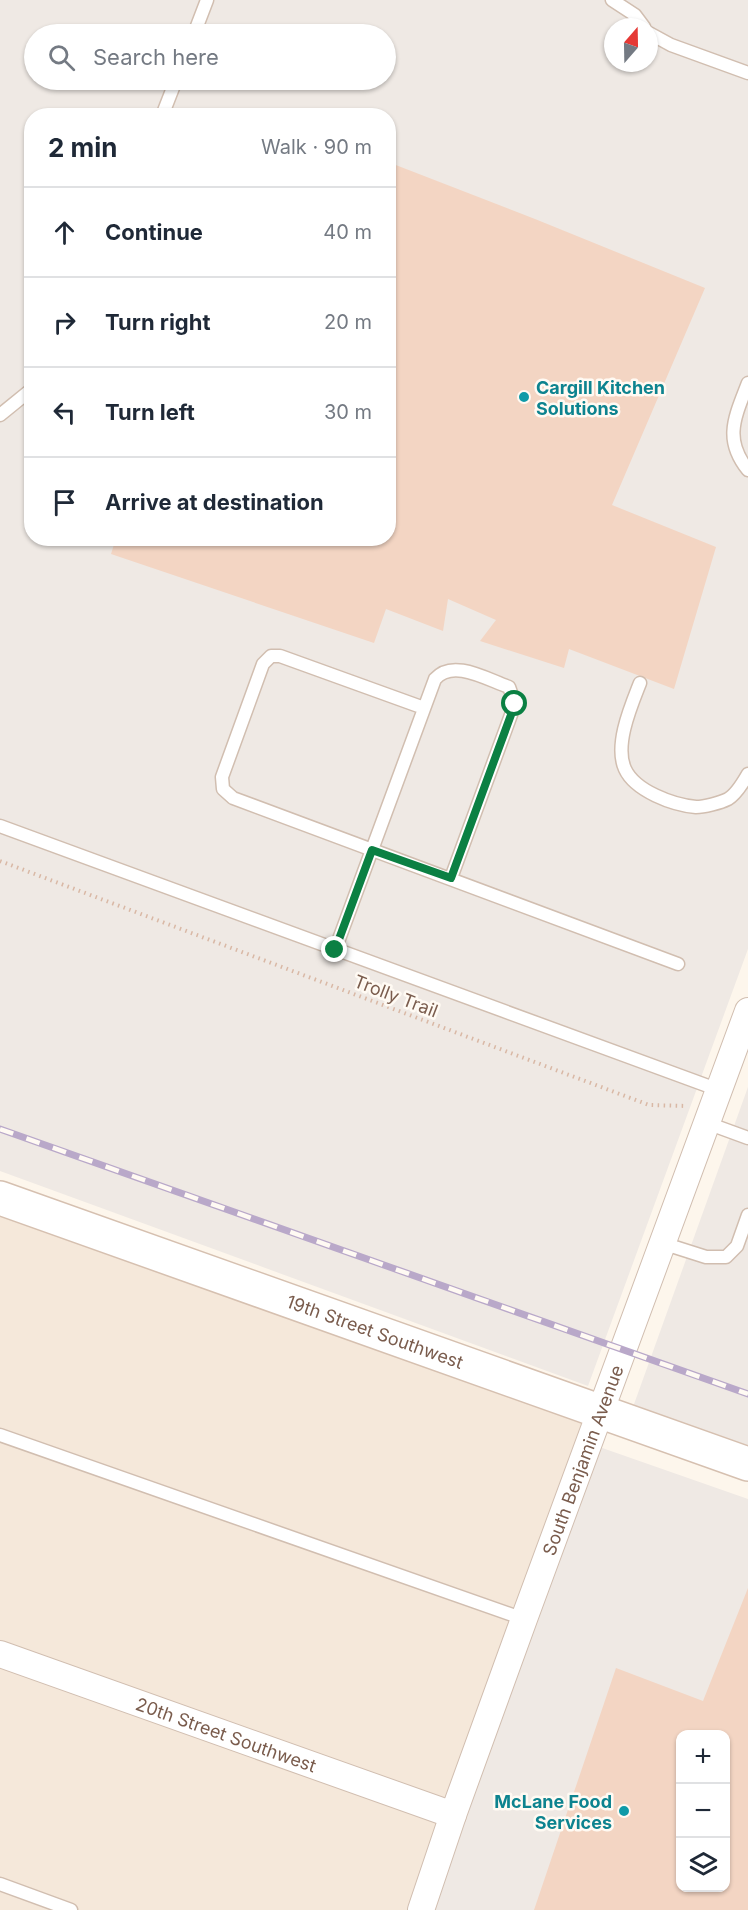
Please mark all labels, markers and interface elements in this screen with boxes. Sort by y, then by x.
north arrow [604,18,658,72]
search box [24,24,396,90]
icon: search [45,41,78,74]
text: Search here [93,44,219,70]
text: 2 min [48,132,118,163]
text: Walk · 90 m [261,135,372,159]
icon: ahead [48,216,81,249]
text: Continue [105,219,203,245]
text: 40 m [323,220,372,244]
icon: right [48,306,81,339]
text: Turn right [105,309,211,335]
text: 20 m [324,310,372,334]
place label: Cargill Kitchen Solutions [536,377,665,419]
marker: Cargill Kitchen Solutions [517,390,531,404]
icon: left [48,396,81,429]
text: Turn left [105,399,195,425]
text: 30 m [324,400,372,424]
icon: arrive [48,486,81,519]
text: Arrive at destination [105,489,324,515]
route start [501,690,527,716]
route end [321,936,347,962]
street label: Trolly Trail [351,970,441,1022]
street label: 19th Street Southwest [284,1290,466,1372]
street label: South Benjamin Avenue [538,1362,627,1558]
street label: 20th Street Southwest [133,1693,319,1776]
map controls [676,1730,730,1892]
button: + [676,1730,730,1784]
button: − [676,1784,730,1838]
place label: McLane Food Services [494,1791,612,1833]
marker: McLane Food Services [617,1804,631,1818]
button: layers [676,1838,730,1892]

